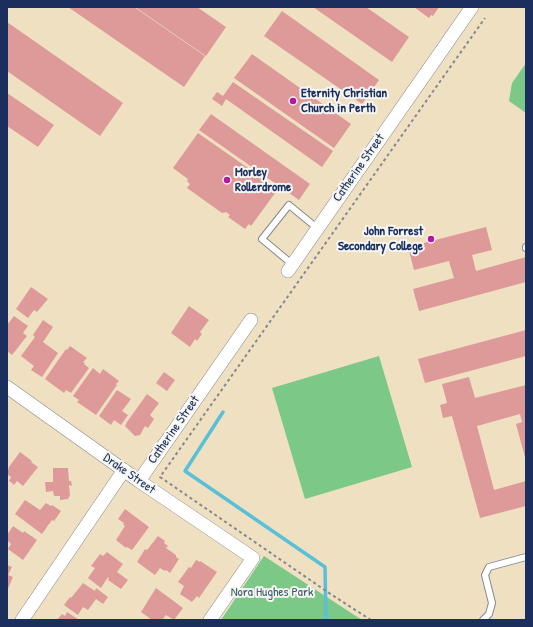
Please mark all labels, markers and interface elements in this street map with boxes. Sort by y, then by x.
place label: Eternity Christian Church in Perth [301,86,387,117]
marker: Eternity Christian Church in Perth [288,96,298,106]
street label: Catherine Street [330,131,388,205]
place label: Morley Rollerdrome [235,165,291,196]
marker: Morley Rollerdrome [222,175,232,185]
place label: John Forrest Secondary College [338,224,423,255]
marker: John Forrest Secondary College [426,234,436,244]
street label: Catherine Street [145,393,203,467]
street label: Drake Street [100,450,158,498]
park label: Nora Hughes Park [231,585,313,601]

